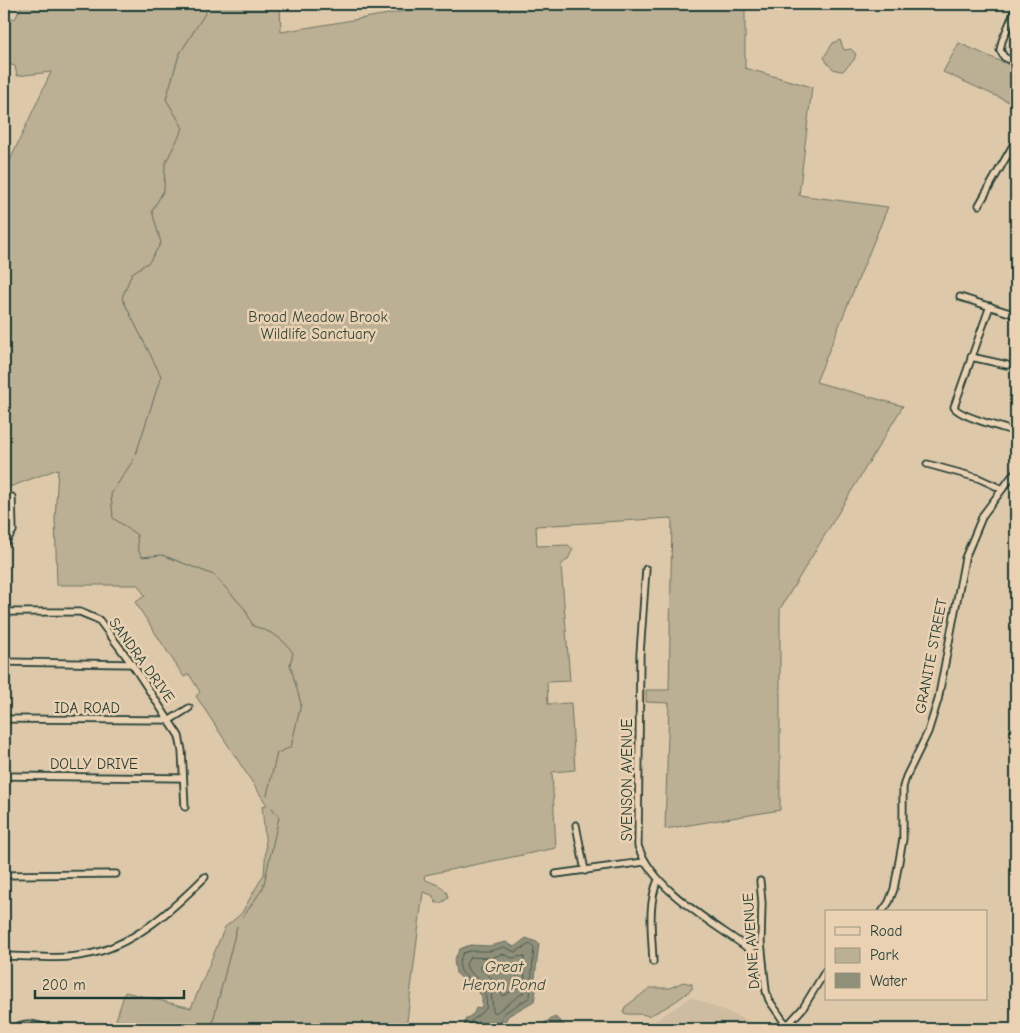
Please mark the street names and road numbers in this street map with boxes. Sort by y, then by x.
street label: GRANITE STREET [911,597,951,715]
street label: SANDRA DRIVE [105,614,179,706]
street label: IDA ROAD [54,699,120,717]
street label: SVENSON AVENUE [618,719,636,841]
street label: DOLLY DRIVE [50,755,138,773]
street label: DANE AVENUE [739,892,763,990]

